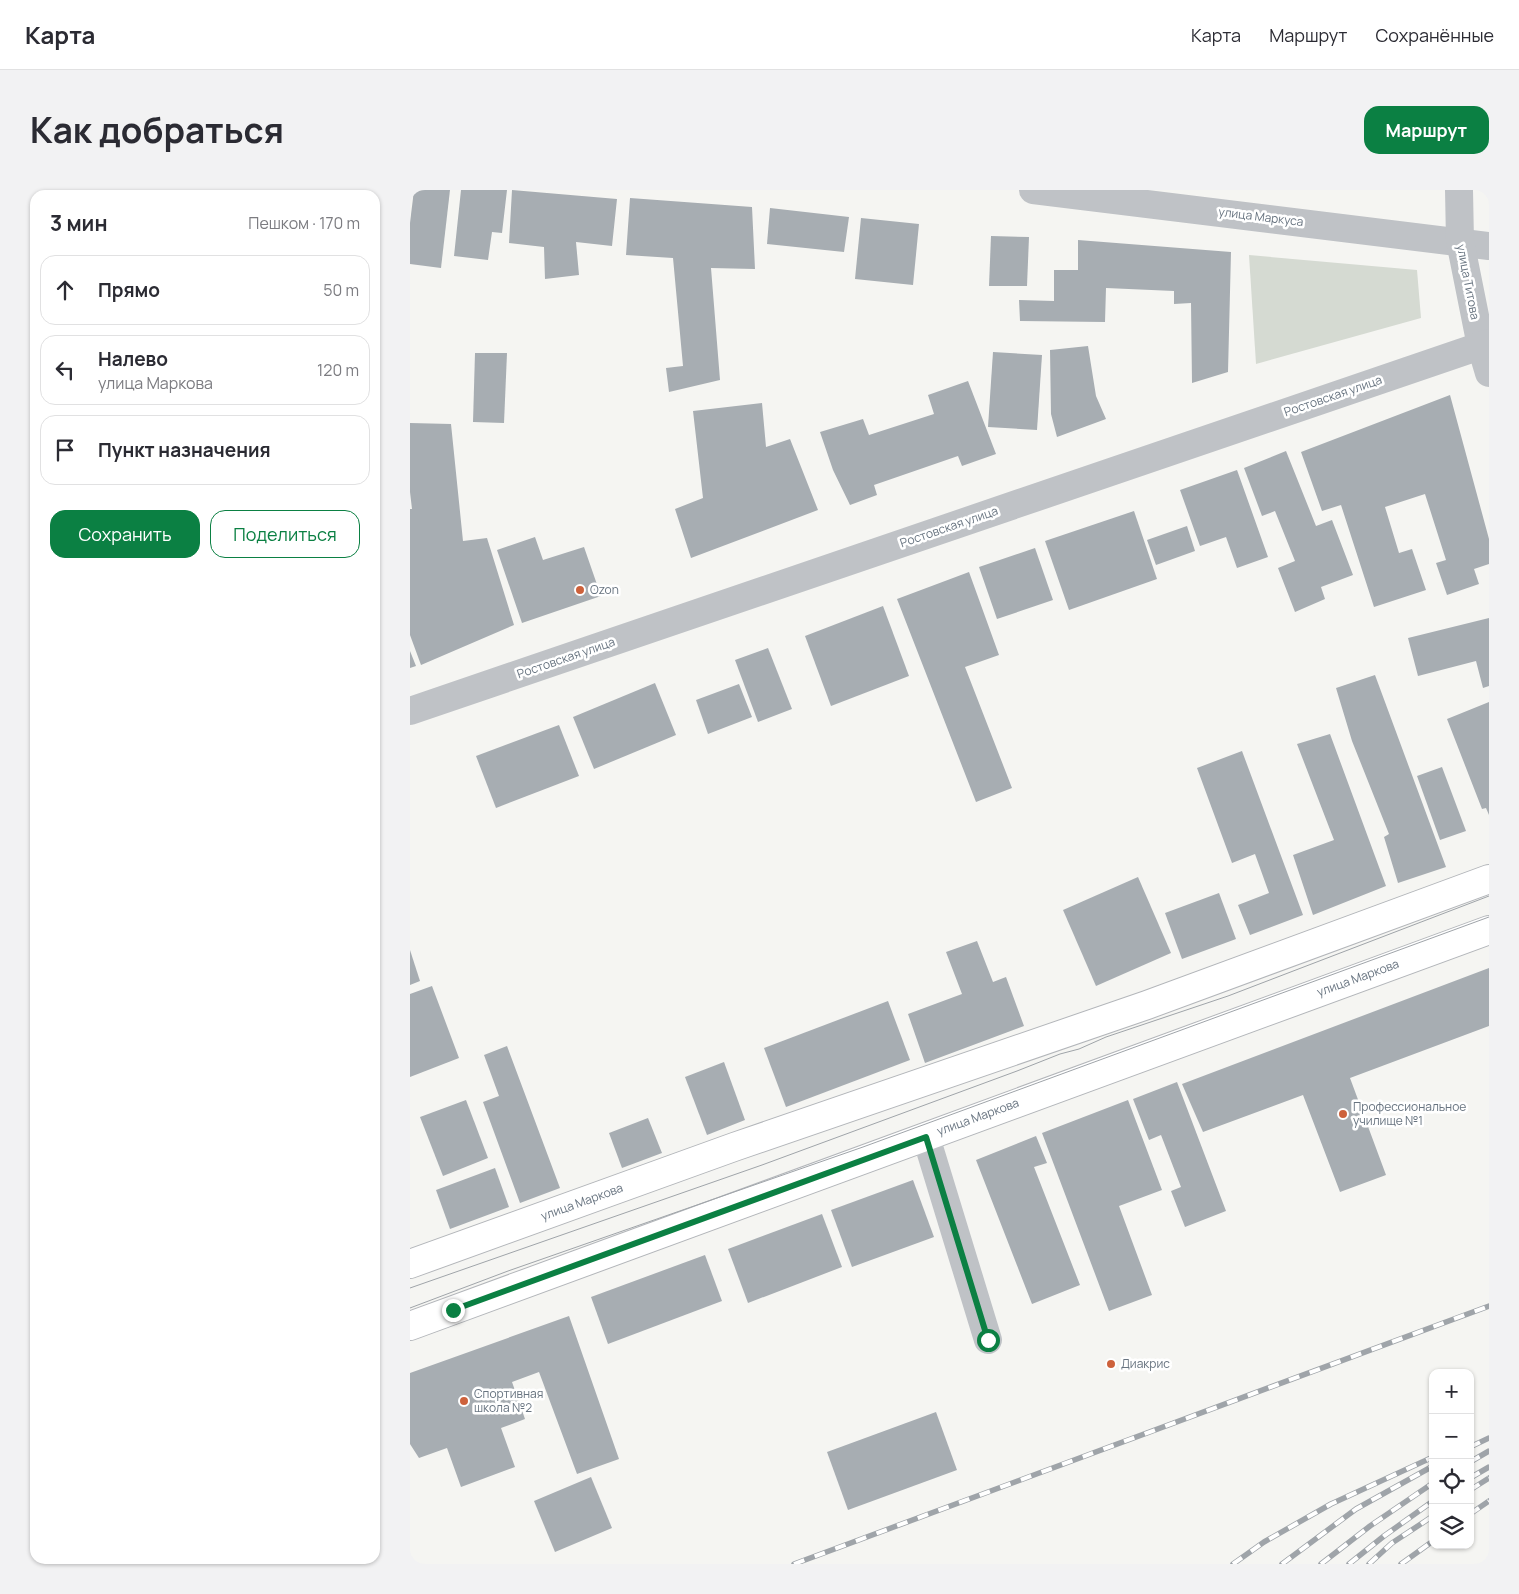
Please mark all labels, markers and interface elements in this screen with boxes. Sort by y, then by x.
text: Карта [25,18,95,51]
text: Карта [1191,23,1241,47]
text: Маршрут [1269,23,1347,47]
text: Сохранённые [1375,23,1494,47]
text: Как добраться [30,106,284,154]
button: Маршрут [1364,106,1489,154]
street label: улица Маркуса [1218,203,1305,230]
text: 3 мин [50,209,107,237]
text: Пешком · 170 m [248,212,360,234]
street label: улица Титова [1453,243,1484,321]
icon: ahead [51,276,79,304]
text: Прямо [98,277,160,303]
text: 50 m [323,279,359,301]
text: Налево [98,346,168,372]
icon: left [51,356,79,384]
text: 120 m [317,359,359,381]
street label: Ростовская улица [1282,371,1384,420]
text: улица Маркова [98,372,213,394]
icon: arrive [51,436,79,464]
text: Пункт назначения [98,437,271,463]
street label: Ростовская улица [898,502,1000,551]
button: Сохранить [50,510,200,558]
button: Поделиться [210,510,360,558]
place label: Ozon [590,581,619,598]
marker: Ozon [574,584,586,596]
street label: Ростовская улица [515,633,617,682]
street label: улица Маркова [1314,955,1401,1000]
street label: улица Маркова [934,1094,1021,1139]
place label: Профессиональное училище №1 [1353,1098,1466,1129]
marker: Профессиональное училище №1 [1337,1108,1349,1120]
street label: улица Маркова [538,1179,625,1224]
route end [442,1299,465,1322]
route start [977,1329,1000,1352]
place label: Диакрис [1121,1355,1170,1372]
marker: Диакрис [1105,1358,1117,1370]
map controls [1429,1369,1474,1549]
button: + [1429,1369,1474,1414]
place label: Спортивная школа №2 [474,1385,543,1416]
marker: Спортивная школа №2 [458,1395,470,1407]
button: − [1429,1414,1474,1459]
button: locate [1429,1459,1474,1504]
button: layers [1429,1504,1474,1549]

